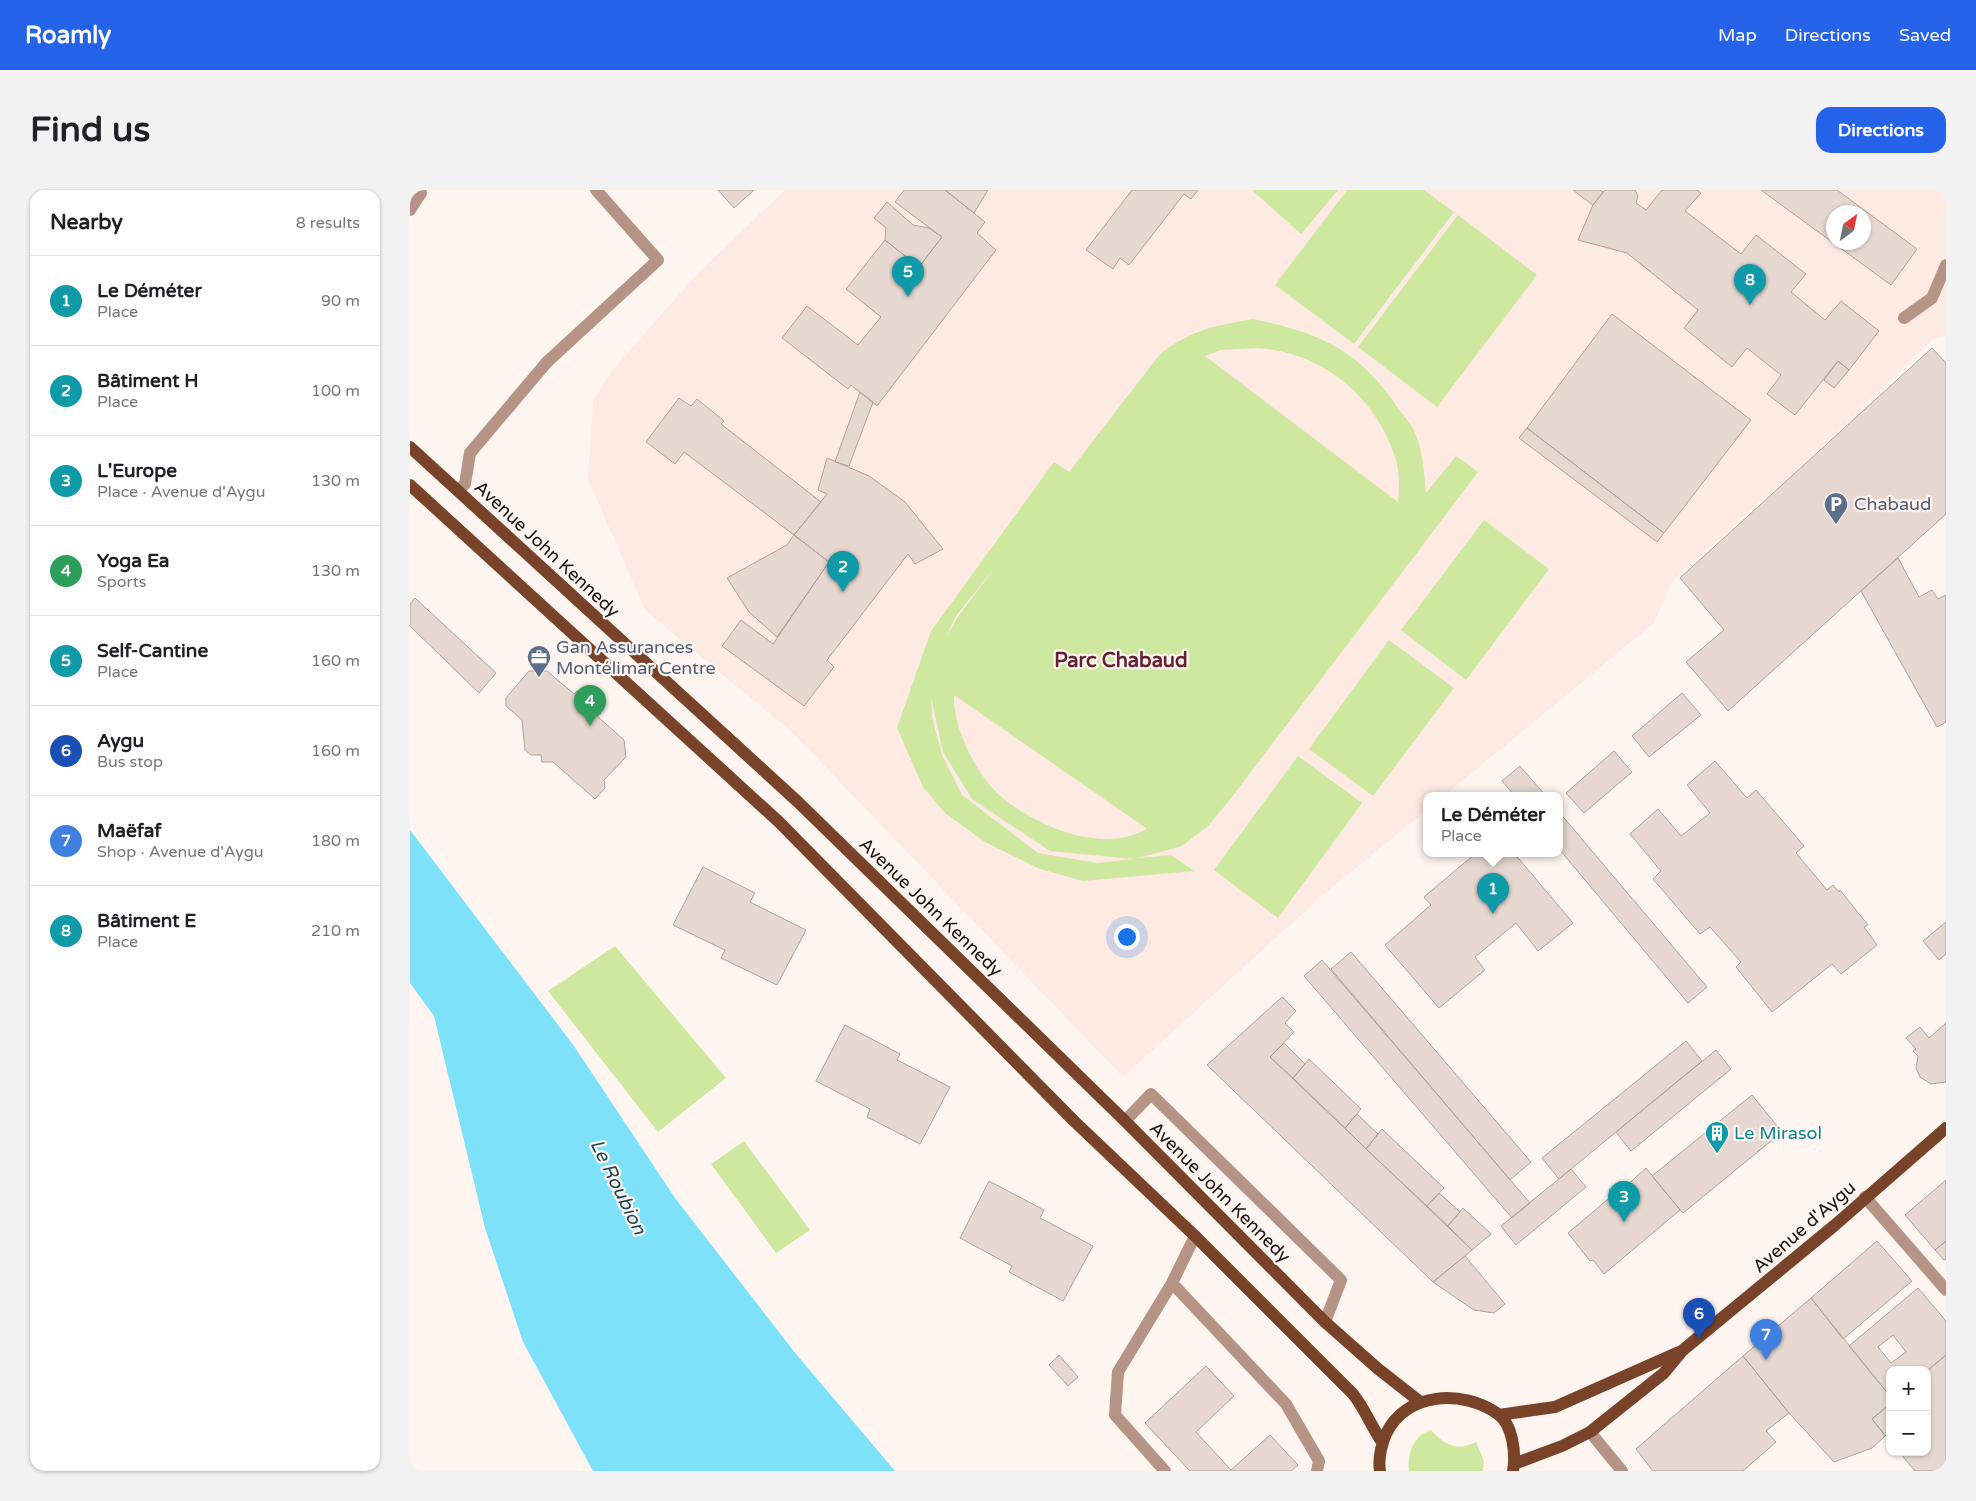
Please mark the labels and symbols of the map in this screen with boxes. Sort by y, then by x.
north arrow [1826,205,1871,250]
pin: 5 [892,256,924,297]
pin: 8 [1734,264,1766,305]
street label: Avenue John Kennedy [470,476,624,622]
parking icon: Chabaud [1823,491,1849,525]
place label: Chabaud [1854,493,1931,515]
pin: 2 [827,551,859,592]
place label: Gan Assurances Montélimar Centre [556,636,716,679]
office icon: Gan Assurances Montélimar Centre [526,644,552,678]
district label: Parc Chabaud [1054,649,1188,673]
pin: 4 [574,685,606,726]
street label: Avenue John Kennedy [855,833,1007,981]
pin: 1 [1477,873,1509,914]
your location [1114,924,1140,950]
street label: Avenue John Kennedy [1145,1117,1295,1267]
building icon: Le Mirasol [1704,1120,1730,1154]
place label: Le Mirasol [1734,1122,1822,1144]
water label: Le Roubion [586,1136,651,1239]
street label: Avenue d'Aygu [1748,1176,1860,1278]
pin: 3 [1608,1181,1640,1222]
pin: 6 [1683,1298,1715,1339]
pin: 7 [1750,1319,1782,1360]

